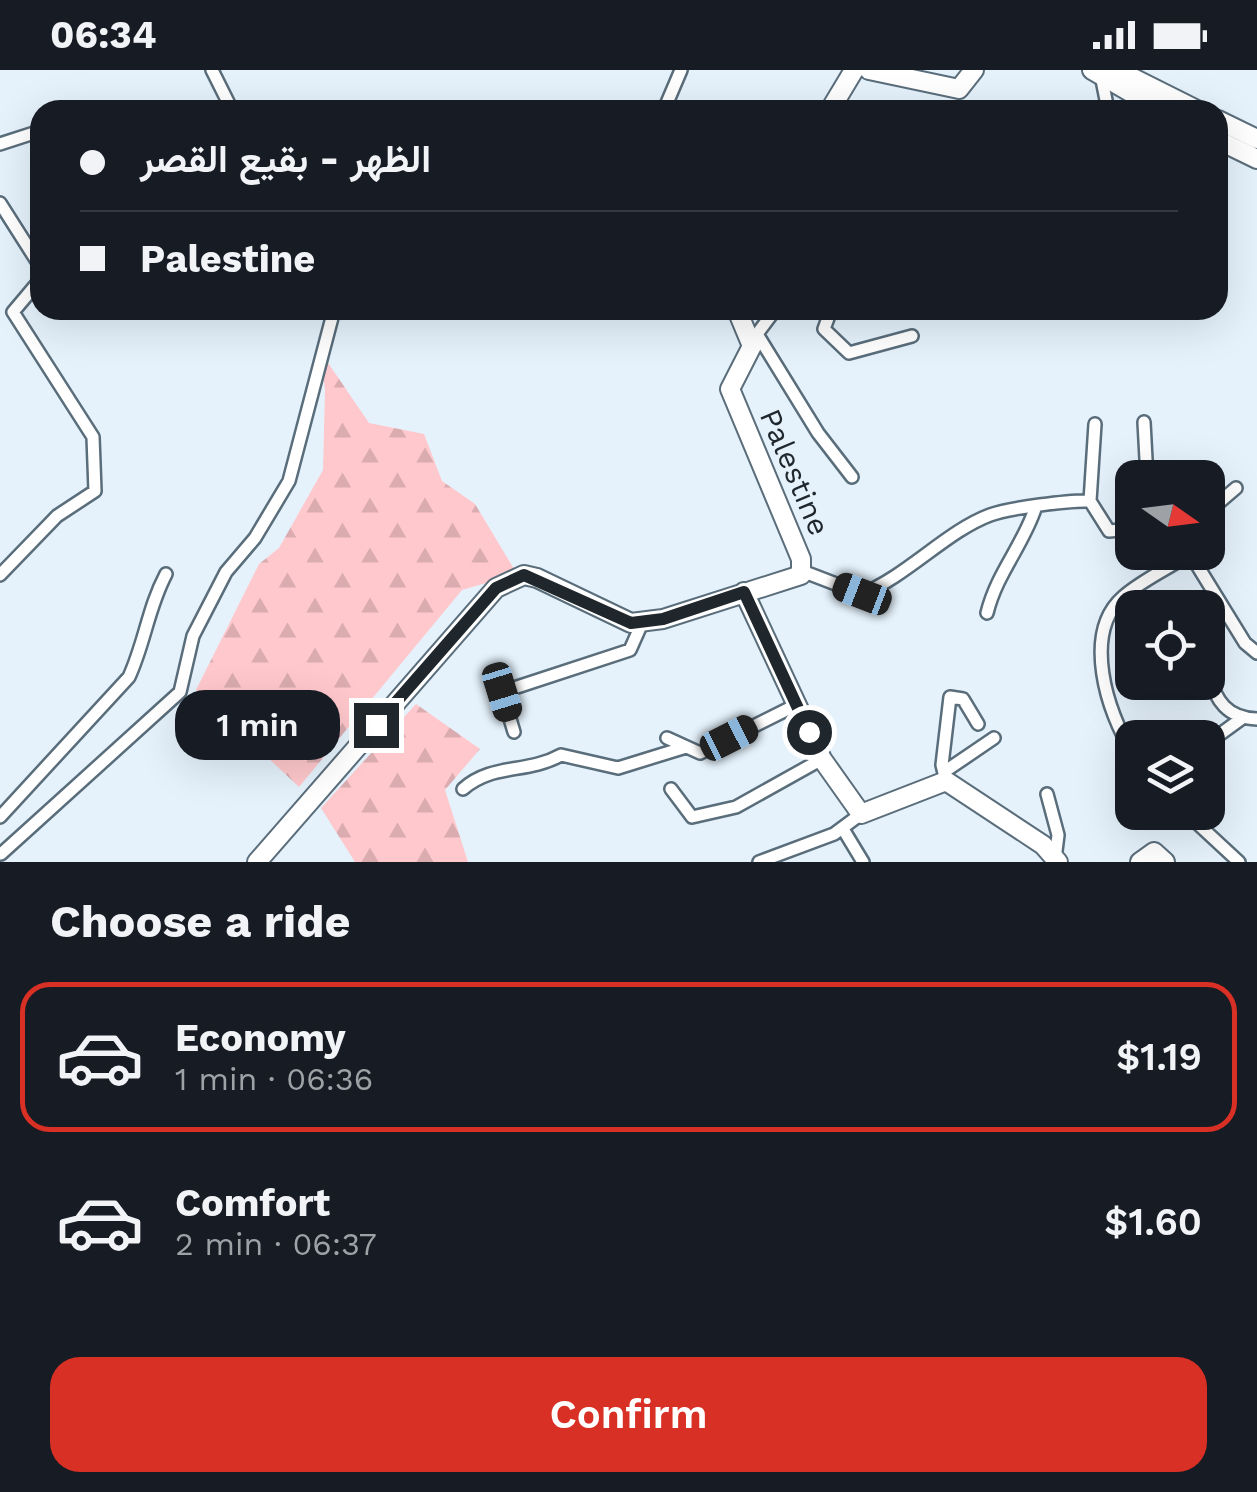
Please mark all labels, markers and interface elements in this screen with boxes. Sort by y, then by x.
text: 06:34 [50,13,156,57]
text: الظهر - بقيع القصر [140,137,431,181]
text: Palestine [140,237,315,281]
street label: Palestine [753,403,837,541]
north arrow [1115,460,1225,570]
map controls [1115,460,1225,830]
car [829,569,895,619]
button: locate [1115,590,1225,700]
car [479,659,525,725]
callout: 1 min [176,690,341,760]
route end [354,703,399,748]
text: 1 min [216,706,299,744]
route start [787,710,832,755]
car [695,711,763,765]
button: layers [1115,720,1225,830]
text: Choose a ride [50,895,350,948]
icon: car [55,1012,145,1102]
text: Economy [175,1016,346,1060]
text: $1.19 [1116,1035,1202,1079]
text: 1 min · 06:36 [175,1060,373,1098]
icon: car [55,1177,145,1267]
text: Comfort [175,1181,330,1225]
text: $1.60 [1104,1200,1202,1244]
text: 2 min · 06:37 [175,1225,377,1263]
button: Confirm [50,1357,1207,1472]

